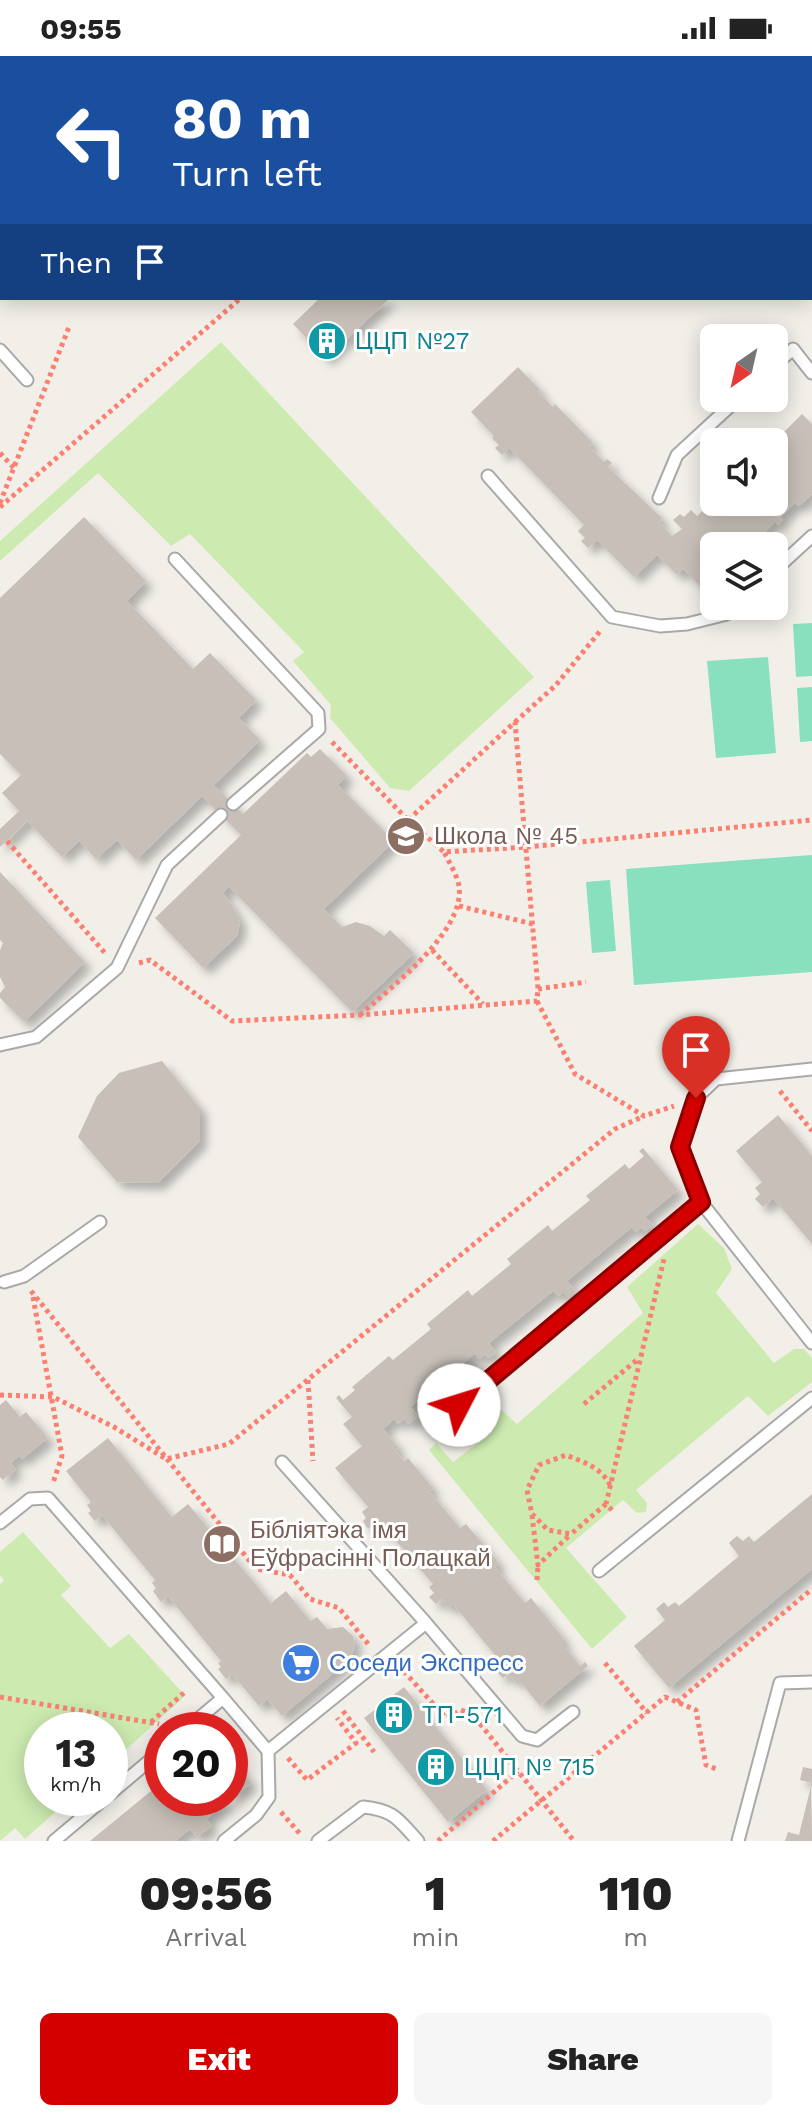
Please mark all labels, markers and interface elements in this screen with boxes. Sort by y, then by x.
text: 09:55 [40,11,122,46]
text: 80 m [172,86,312,152]
icon: left [40,88,144,192]
text: Turn left [172,153,322,195]
icon: arrive [128,240,172,284]
text: Then [40,245,112,280]
building icon: ЦЦП №27 [306,320,348,362]
north arrow [700,324,788,412]
map controls [700,324,788,620]
place label: ЦЦП №27 [355,327,469,355]
button: sound [700,428,788,516]
button: layers [700,532,788,620]
school or university icon: Школа № 45 [385,815,427,857]
place label: Школа № 45 [434,822,578,850]
pin [662,1016,730,1098]
icon: arrive [674,1028,718,1072]
position arrow [417,1363,501,1447]
place label: Бібліятэка імя Еўфрасінні Полацкай [250,1516,491,1572]
library icon: Бібліятэка імя Еўфрасінні Полацкай [201,1523,243,1565]
supermarket icon: Соседи Экспресс [280,1642,322,1684]
place label: Соседи Экспресс [329,1649,524,1677]
building icon: ТП-571 [373,1694,415,1736]
place label: ТП-571 [422,1701,503,1729]
speed limit sign: 20 [144,1712,248,1816]
text: 13 [56,1730,96,1777]
building icon: ЦЦП № 715 [415,1746,457,1788]
place label: ЦЦП № 715 [464,1753,595,1781]
text: km/h [50,1772,102,1796]
text: 09:56 [139,1865,272,1922]
text: 1 [425,1865,446,1922]
text: 110 [599,1865,673,1922]
text: Arrival [165,1922,246,1952]
text: min [412,1922,459,1952]
text: m [623,1922,648,1952]
button: Exit [40,2013,398,2105]
button: Share [414,2013,772,2105]

